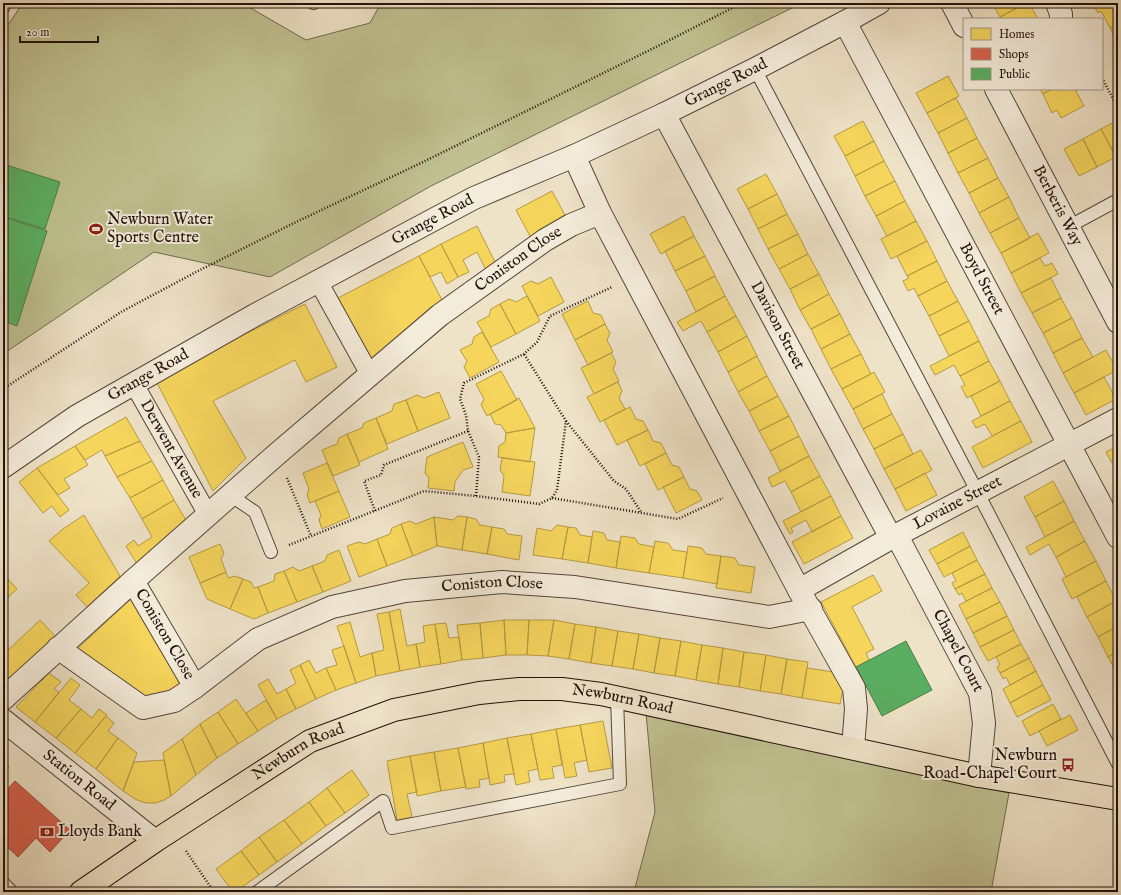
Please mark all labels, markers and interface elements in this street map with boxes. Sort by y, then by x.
scale bar [20,18,98,44]
legend [963,18,1103,90]
text: 20 m [26,25,49,40]
text: Homes [999,27,1035,42]
text: Shops [999,47,1029,63]
street label: Grange Road [682,54,771,112]
text: Public [999,67,1030,82]
street label: Berberis Way [1028,162,1087,250]
street label: Grange Road [388,190,477,250]
place label: Newburn Water Sports Centre [107,210,213,248]
sports icon: Newburn Water Sports Centre [88,221,104,237]
street label: Coniston Close [471,222,566,297]
street label: Boyd Street [954,240,1009,319]
street label: Davison Street [746,278,809,373]
street label: Grange Road [104,344,193,406]
street label: Derwent Avenue [135,396,207,502]
street label: Lovaine Street [910,471,1006,534]
street label: Coniston Close [440,572,543,598]
street label: Coniston Close [130,586,199,684]
street label: Chapel Court [928,606,988,696]
street label: Newburn Road [571,680,675,719]
street label: Newburn Road [249,719,347,785]
street label: Station Road [39,745,120,816]
place label: Newburn Road-Chapel Court [923,746,1058,784]
bus stop icon: Newburn Road-Chapel Court [1060,757,1076,773]
place label: Lloyds Bank [58,822,142,842]
bank icon: Lloyds Bank [39,824,55,840]

